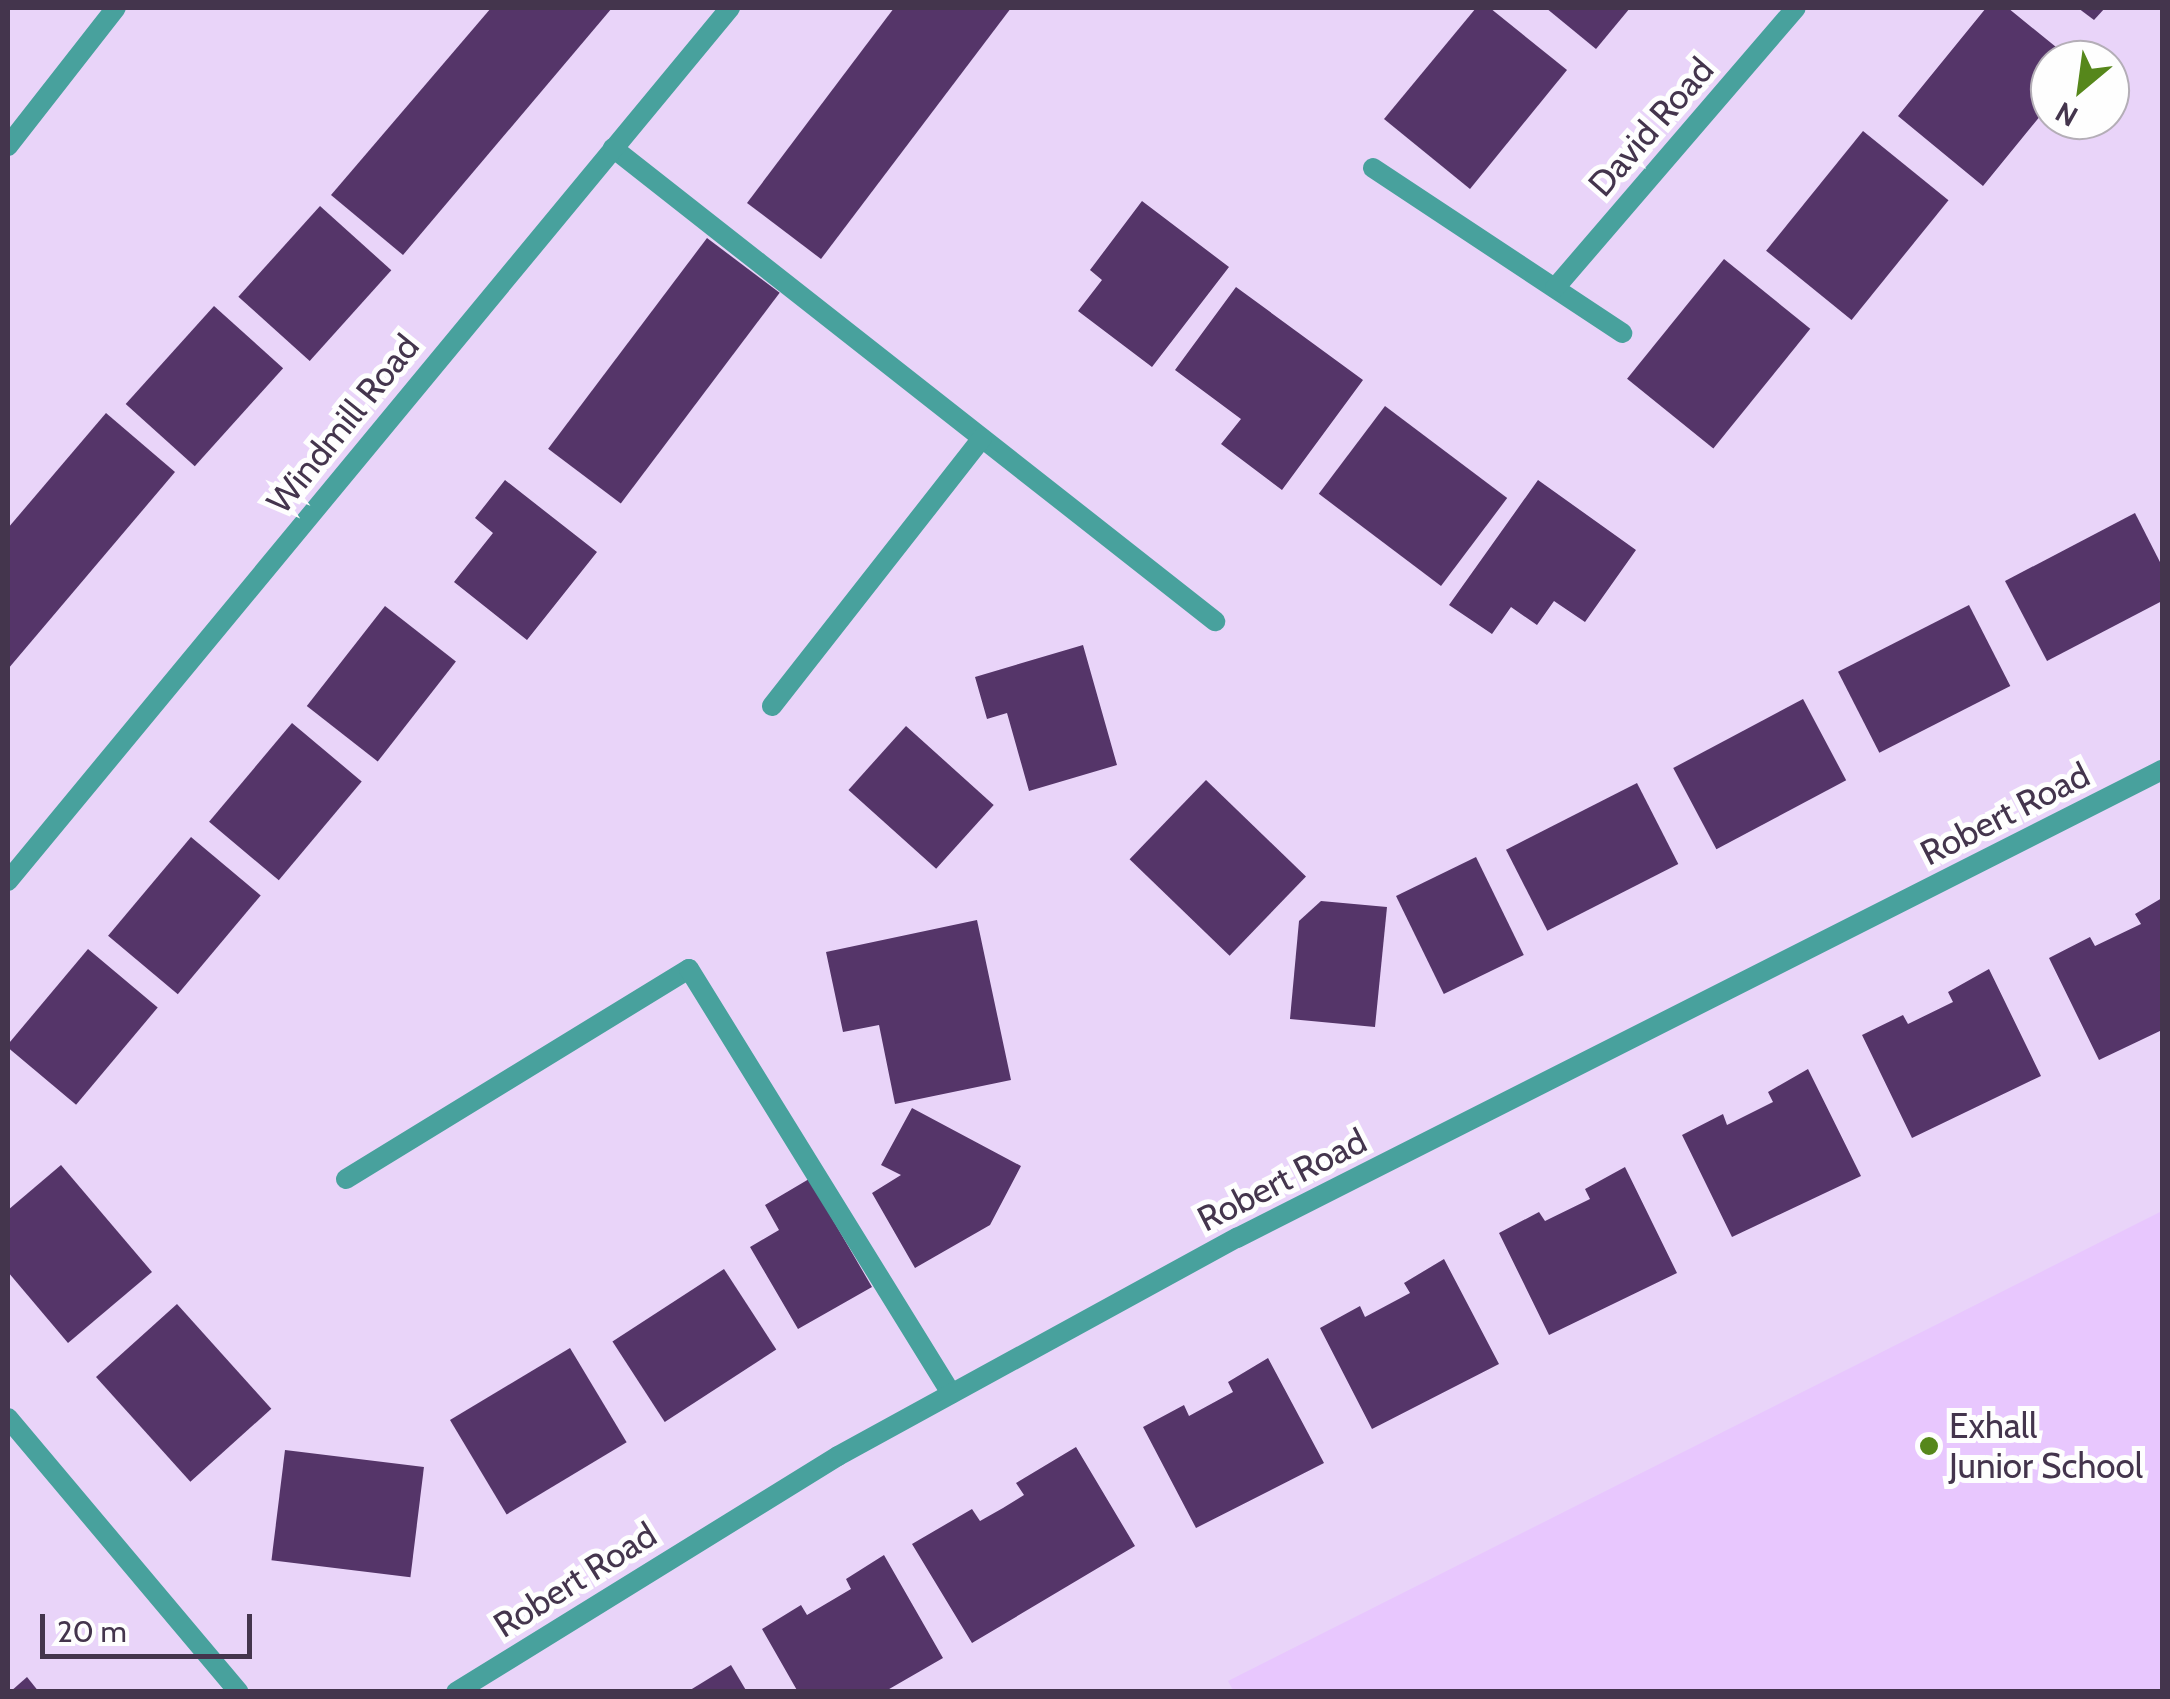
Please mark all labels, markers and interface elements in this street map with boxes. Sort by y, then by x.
north arrow [2030,40,2130,140]
street label: David Road [1580,49,1722,205]
text: N [2050,95,2083,134]
street label: Windmill Road [258,326,428,522]
street label: Robert Road [1914,754,2096,874]
street label: Robert Road [1191,1120,1373,1240]
place label: Exhall Junior School [1949,1405,2143,1487]
marker: Exhall Junior School [1918,1435,1940,1457]
street label: Robert Road [486,1514,664,1646]
scale bar [45,1594,258,1656]
text: 20 m [57,1613,127,1650]

